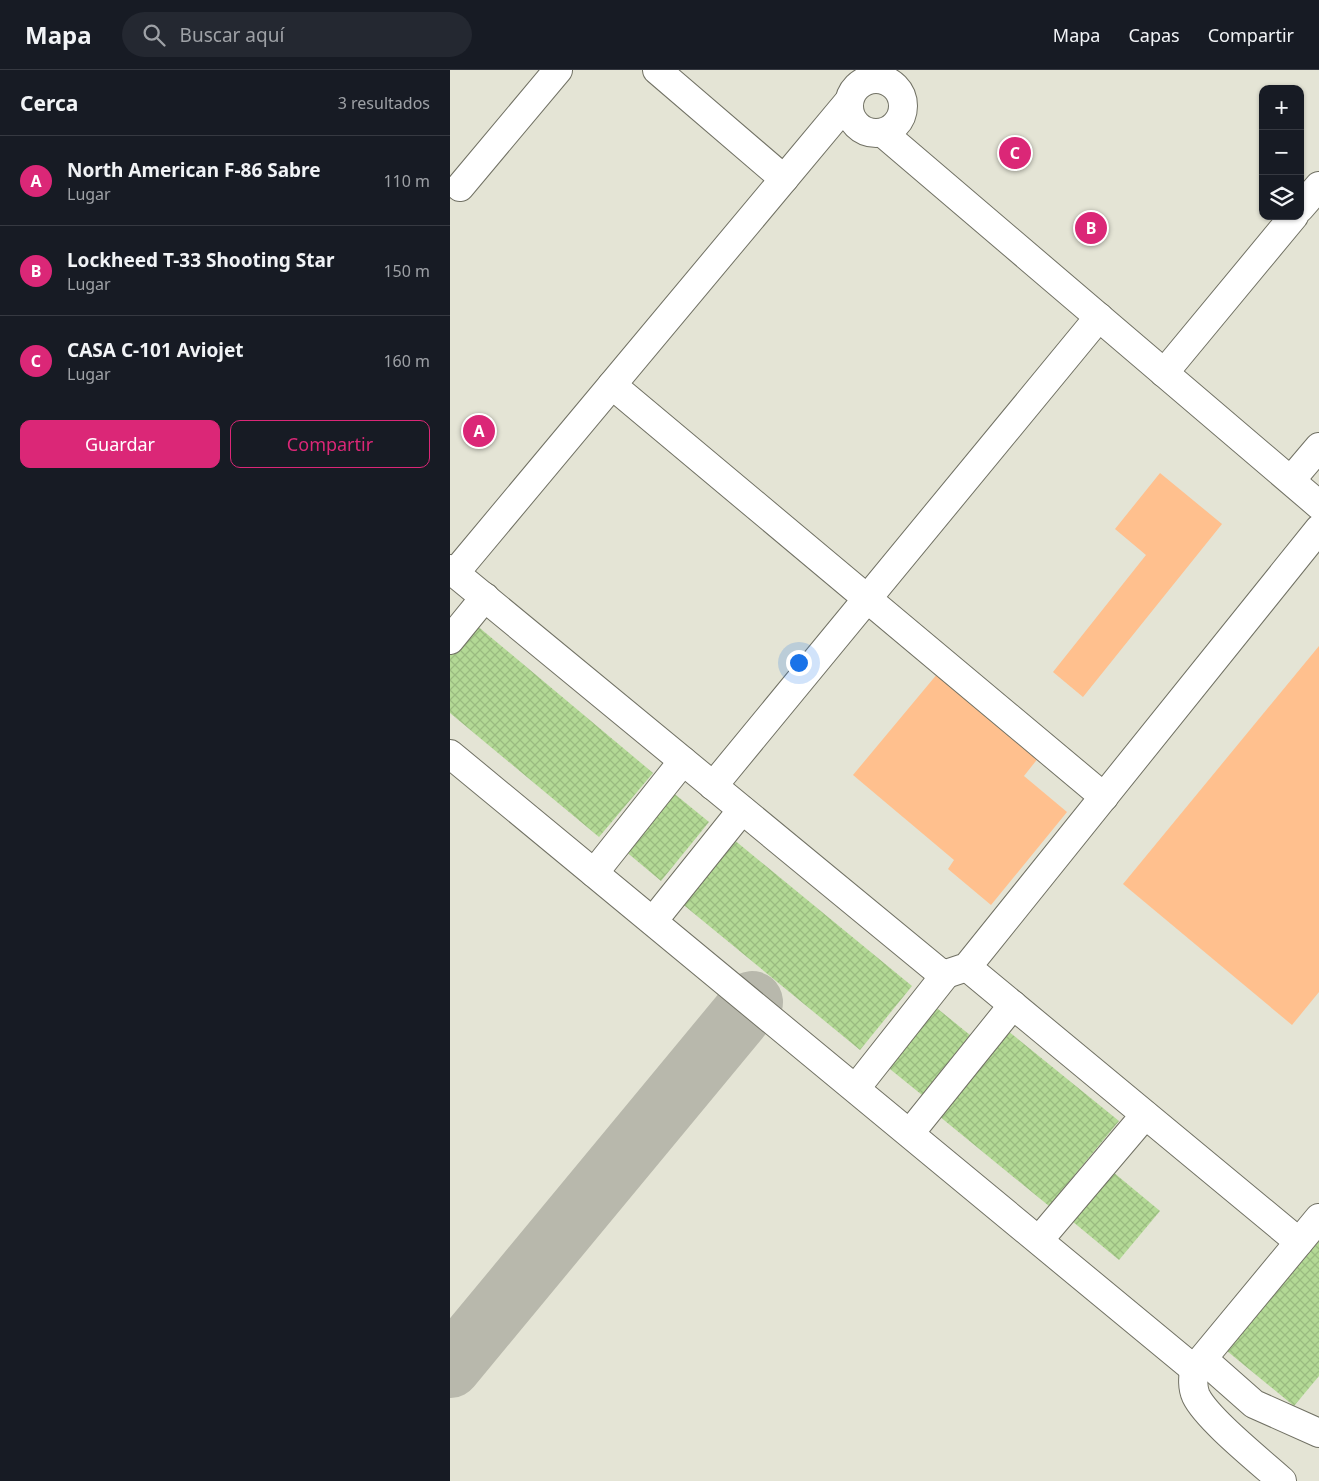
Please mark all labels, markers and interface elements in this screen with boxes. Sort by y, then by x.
search box [122,12,472,57]
text: Mapa [25,18,92,51]
icon: search [140,21,168,49]
text: Buscar aquí [180,22,284,48]
text: Mapa [1053,23,1100,47]
text: Capas [1128,23,1180,47]
text: Compartir [1208,23,1294,47]
map controls [1259,85,1304,220]
button: + [1259,85,1304,130]
text: Cerca [20,89,78,117]
text: 3 resultados [338,92,430,114]
button: − [1259,130,1304,175]
pin: C [999,134,1031,172]
text: North American F-86 Sabre [67,157,321,183]
text: A [30,170,42,192]
text: 110 m [383,170,430,192]
button: layers [1259,175,1304,220]
text: Lugar [67,183,111,205]
pin: B [1075,209,1107,247]
text: Lockheed T-33 Shooting Star [67,247,334,273]
text: B [31,260,41,282]
text: 150 m [383,260,430,282]
text: Lugar [67,273,111,295]
text: CASA C-101 Aviojet [67,337,244,363]
text: C [31,350,41,372]
text: 160 m [383,350,430,372]
text: Lugar [67,363,111,385]
pin: A [463,412,495,450]
button: Guardar [20,420,220,468]
button: Compartir [230,420,430,468]
your location [786,650,812,676]

